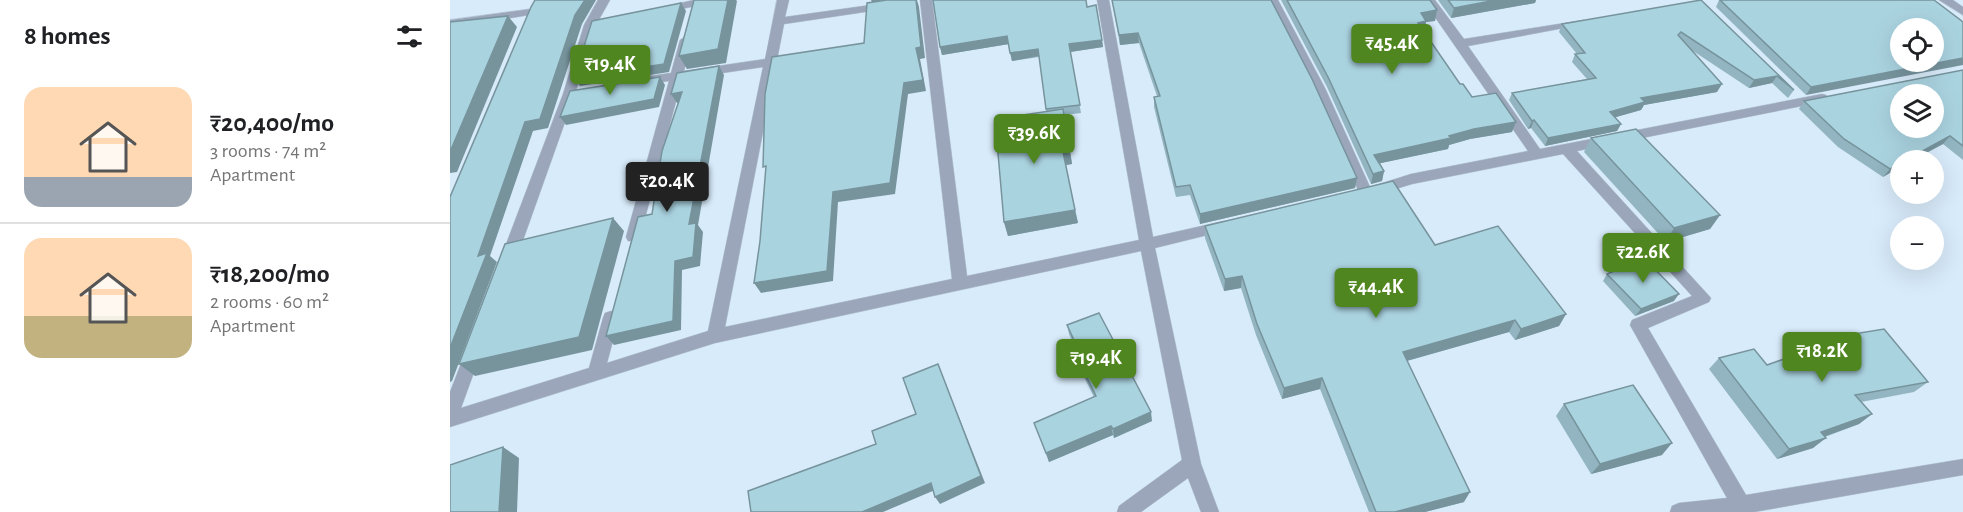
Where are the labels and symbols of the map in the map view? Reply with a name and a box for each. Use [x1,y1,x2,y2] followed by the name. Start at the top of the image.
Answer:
[1343,24,1441,75] pin: ₹45.4K
[561,45,659,96] pin: ₹19.4K
[985,114,1083,165] pin: ₹39.6K
[618,162,716,213] pin: ₹20.4K
[1594,233,1692,284] pin: ₹22.6K
[1327,268,1425,319] pin: ₹44.4K
[1773,332,1871,383] pin: ₹18.2K
[1047,339,1145,390] pin: ₹19.4K

